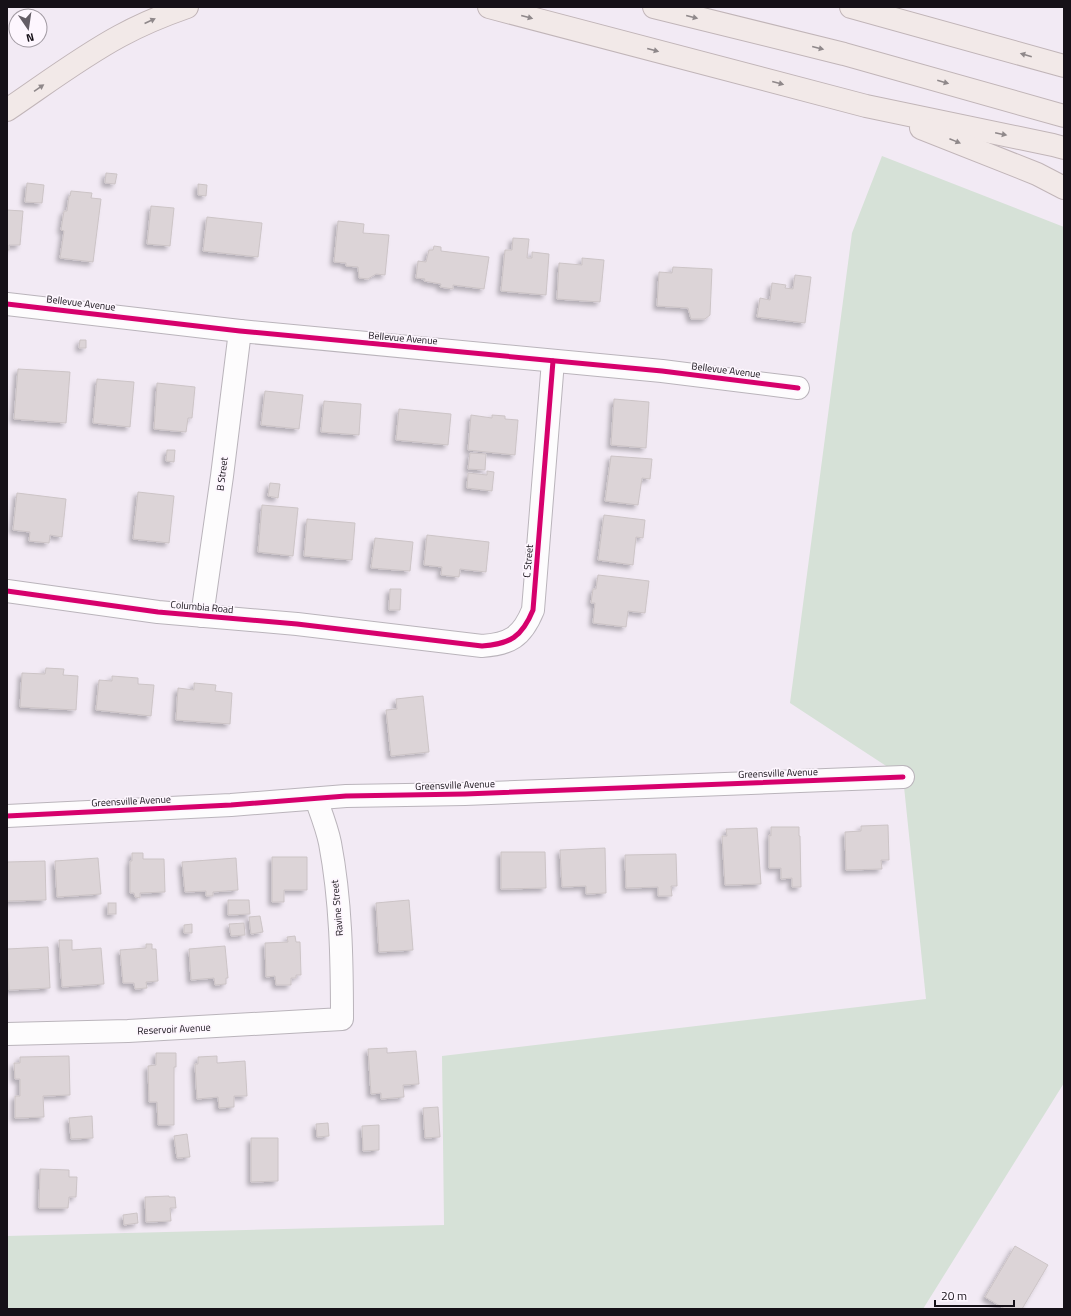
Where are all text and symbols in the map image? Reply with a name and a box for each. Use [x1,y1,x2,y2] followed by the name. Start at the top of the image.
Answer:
[8,8,48,48] north arrow
[521,14,533,20] one-way arrow
[685,14,698,20] one-way arrow
[145,18,156,24] one-way arrow
[25,29,36,46] text: N
[812,45,824,51] one-way arrow
[647,47,659,53] one-way arrow
[1020,52,1032,58] one-way arrow
[937,79,949,85] one-way arrow
[773,80,785,86] one-way arrow
[34,84,45,92] one-way arrow
[994,131,1007,137] one-way arrow
[949,139,961,145] one-way arrow
[46,291,116,315] street label: Bellevue Avenue
[368,328,438,348] street label: Bellevue Avenue
[691,358,761,382] street label: Bellevue Avenue
[212,456,232,492] street label: B Street
[519,543,537,578] street label: C Street
[170,597,234,617] street label: Columbia Road
[738,764,818,782] street label: Greensville Avenue
[415,776,495,794] street label: Greensville Avenue
[91,791,171,811] street label: Greensville Avenue
[327,879,347,937] street label: Ravine Street
[137,1020,211,1038] street label: Reservoir Avenue
[935,1282,1014,1308] scale bar
[941,1286,967,1305] text: 20 m

